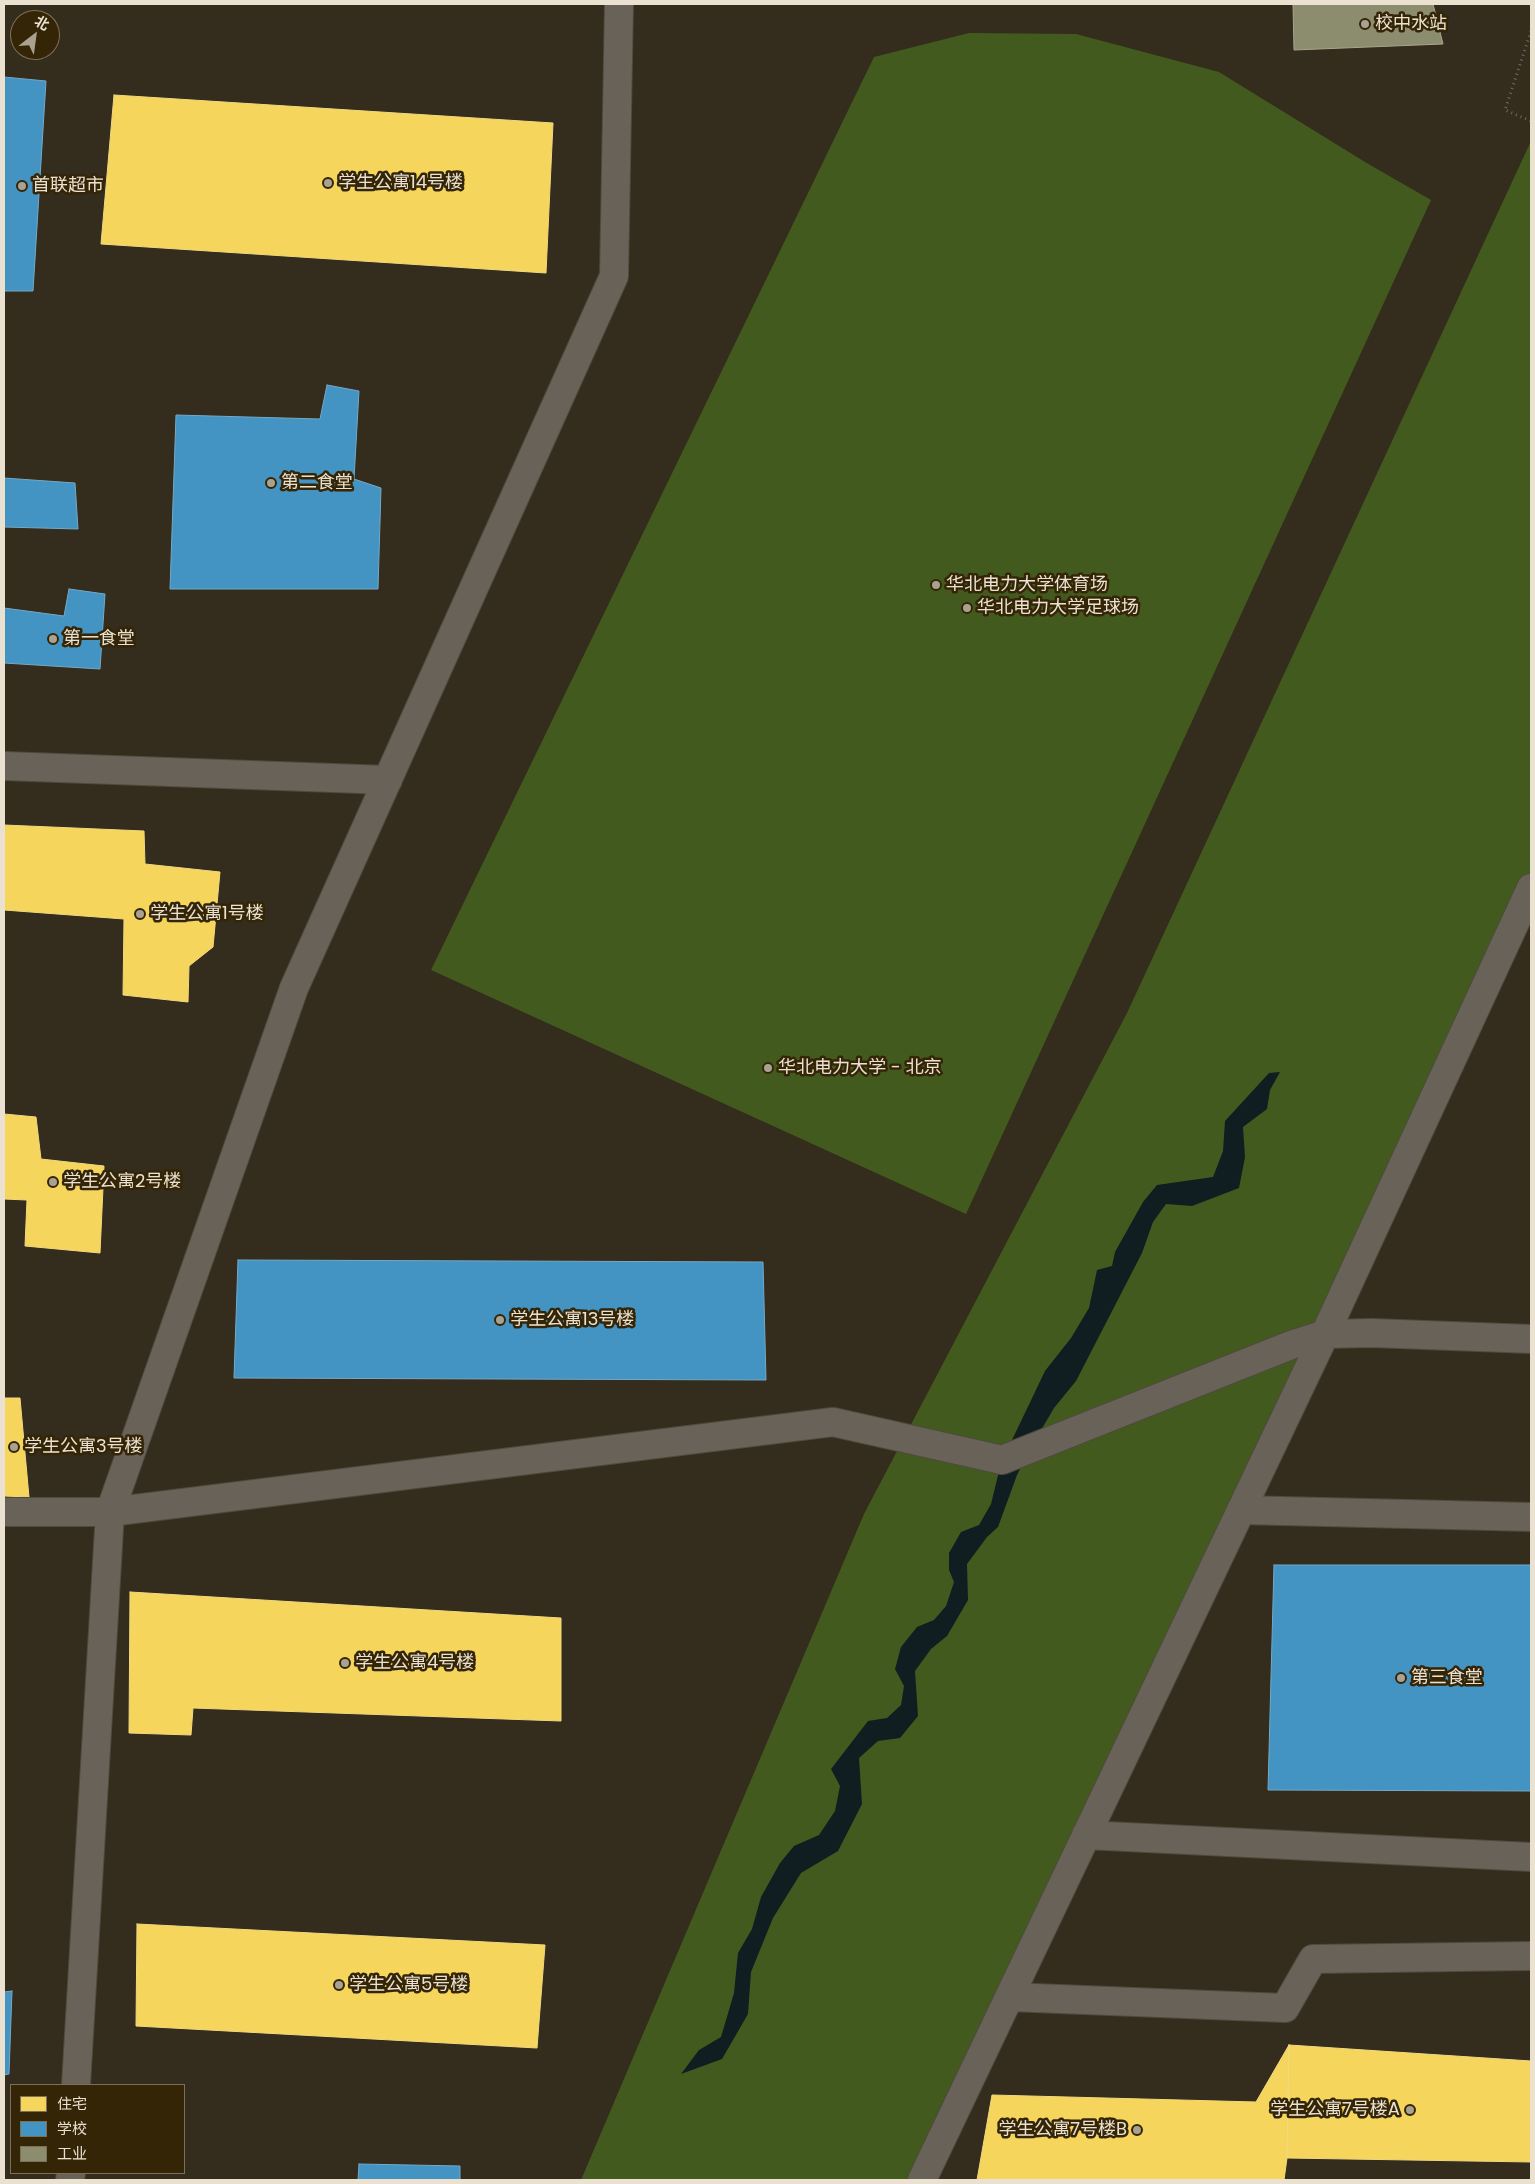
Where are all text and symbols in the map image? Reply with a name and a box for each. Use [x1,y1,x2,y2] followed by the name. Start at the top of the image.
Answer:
[10,10,60,60] north arrow
[31,11,53,35] text: 北
[1375,13,1447,35] place label: 校中水站
[1359,18,1371,30] marker: 校中水站
[338,172,463,194] place label: 学生公寓14号楼
[32,175,104,197] place label: 首联超市
[322,177,334,189] marker: 学生公寓14号楼
[16,180,28,192] marker: 首联超市
[281,472,353,494] place label: 第二食堂
[265,477,277,489] marker: 第二食堂
[946,574,1108,596] place label: 华北电力大学体育场
[930,579,942,591] marker: 华北电力大学体育场
[977,597,1139,619] place label: 华北电力大学足球场
[961,602,973,614] marker: 华北电力大学足球场
[63,628,135,650] place label: 第一食堂
[47,633,59,645] marker: 第一食堂
[150,903,264,925] place label: 学生公寓1号楼
[134,908,146,920] marker: 学生公寓1号楼
[778,1057,942,1079] place label: 华北电力大学 - 北京
[762,1062,774,1074] marker: 华北电力大学 - 北京
[63,1171,181,1193] place label: 学生公寓2号楼
[47,1176,59,1188] marker: 学生公寓2号楼
[510,1309,634,1331] place label: 学生公寓13号楼
[494,1314,506,1326] marker: 学生公寓13号楼
[24,1436,143,1458] place label: 学生公寓3号楼
[8,1441,20,1453] marker: 学生公寓3号楼
[355,1652,474,1674] place label: 学生公寓4号楼
[339,1657,351,1669] marker: 学生公寓4号楼
[1411,1667,1483,1689] place label: 第三食堂
[1395,1672,1407,1684] marker: 第三食堂
[349,1974,468,1996] place label: 学生公寓5号楼
[333,1979,345,1991] marker: 学生公寓5号楼
[10,2084,185,2174] legend
[57,2093,87,2114] text: 住宅
[1270,2099,1400,2121] place label: 学生公寓7号楼A
[1404,2104,1416,2116] marker: 学生公寓7号楼A
[57,2118,87,2139] text: 学校
[998,2119,1127,2141] place label: 学生公寓7号楼B
[1131,2124,1143,2136] marker: 学生公寓7号楼B
[57,2143,87,2164] text: 工业

